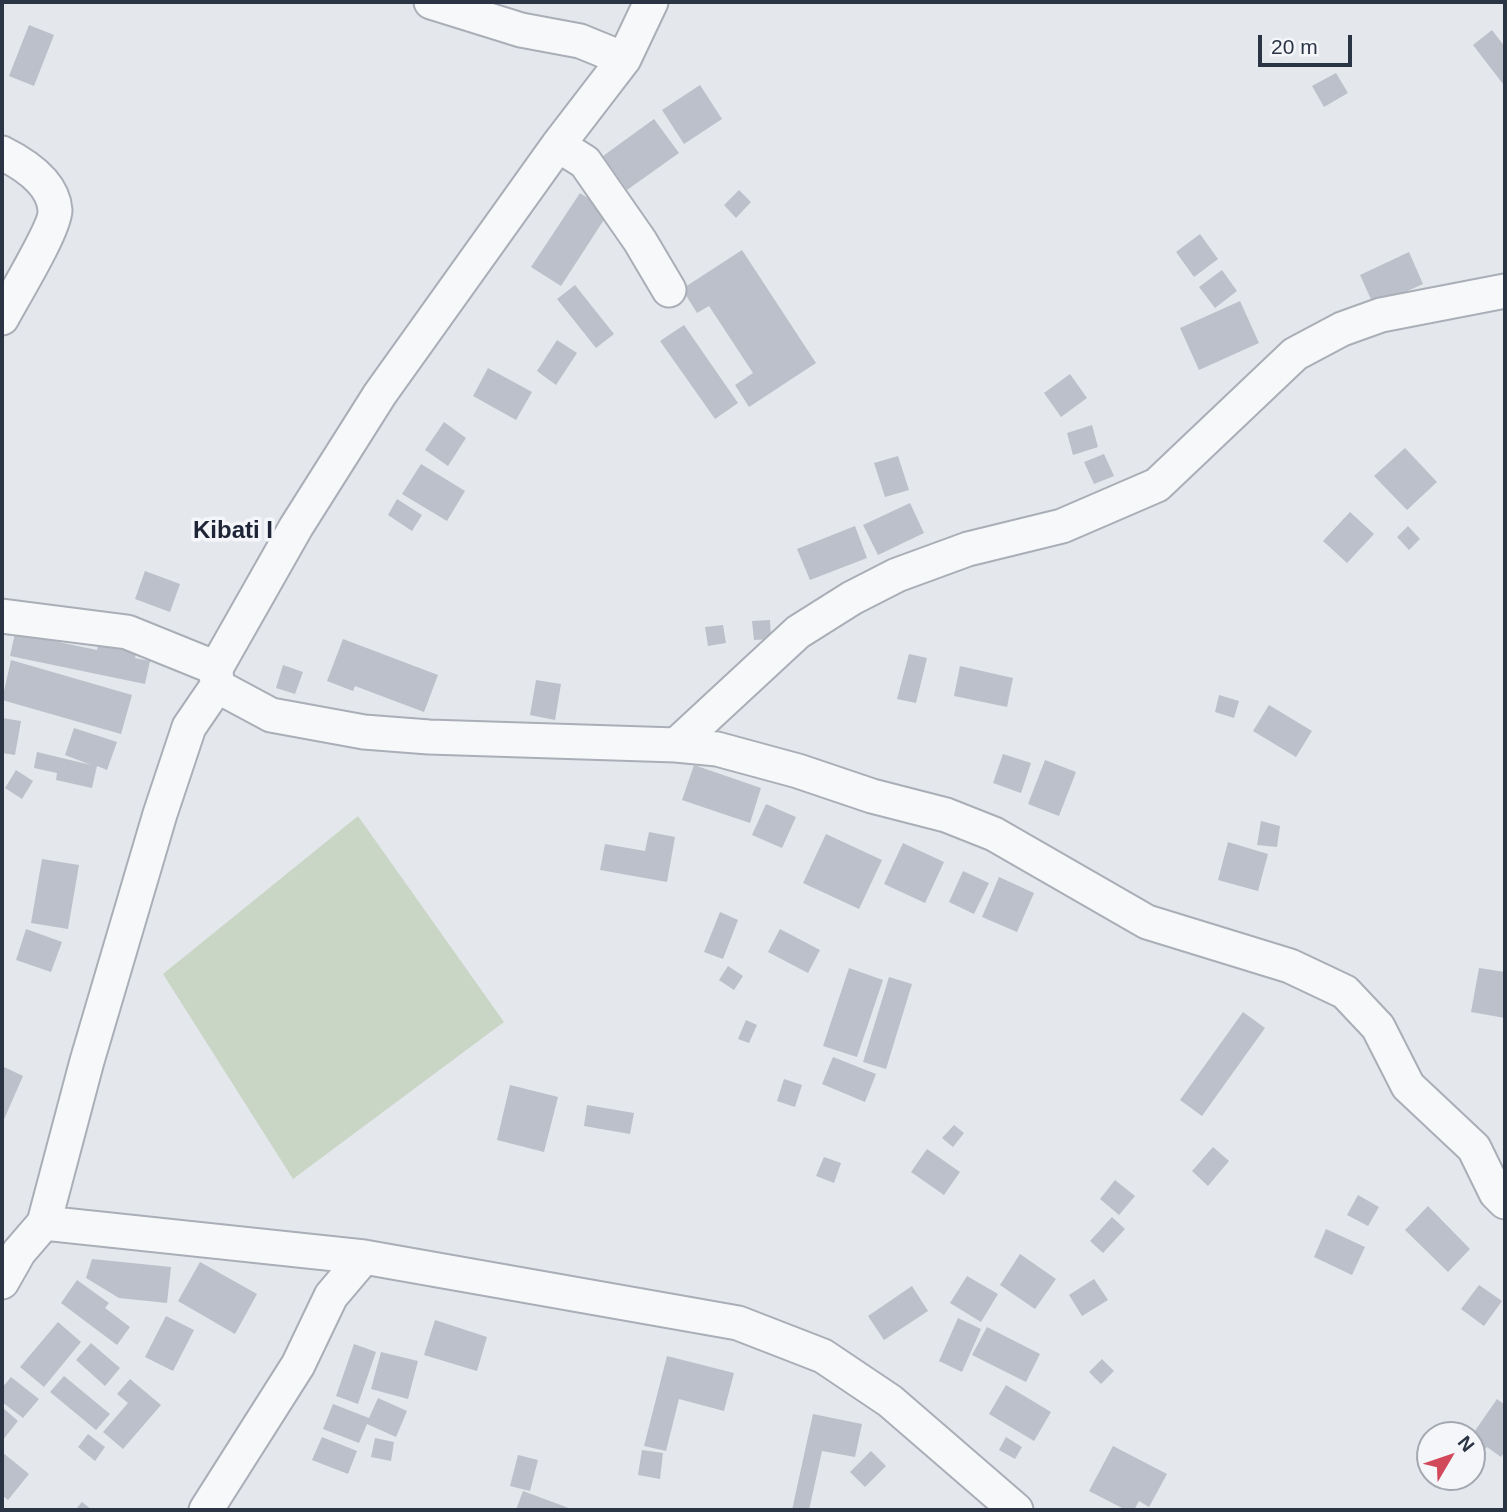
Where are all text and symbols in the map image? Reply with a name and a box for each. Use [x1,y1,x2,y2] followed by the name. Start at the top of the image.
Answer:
[1262,21,1356,65] scale bar
[1271,35,1318,58] text: 20 m
[193,517,273,545] district label: Kibati I
[1416,1421,1486,1491] north arrow
[1454,1432,1479,1456] text: N

